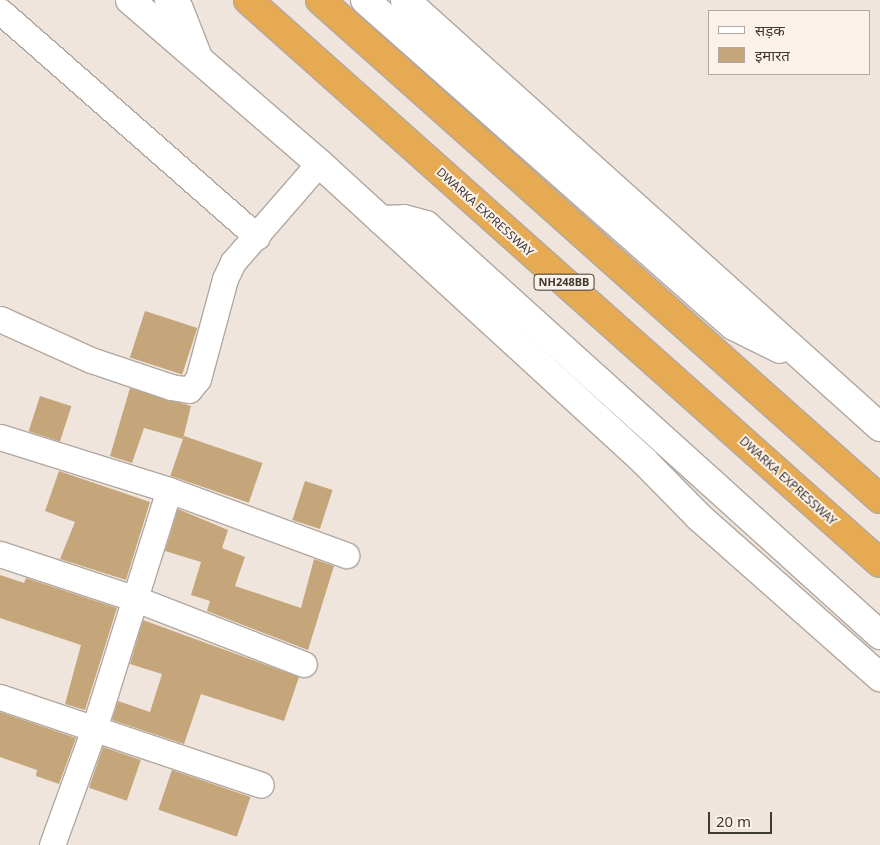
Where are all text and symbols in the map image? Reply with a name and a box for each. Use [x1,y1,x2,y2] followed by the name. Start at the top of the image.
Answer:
[708,10,870,75] legend
[755,20,785,40] text: सड़क
[755,45,790,65] text: इमारत
[434,165,536,259] street label: DWARKA EXPRESSWAY
[533,274,595,290] road number: NH248BB
[737,434,839,528] street label: DWARKA EXPRESSWAY
[710,802,774,834] scale bar
[716,811,751,831] text: 20 m

